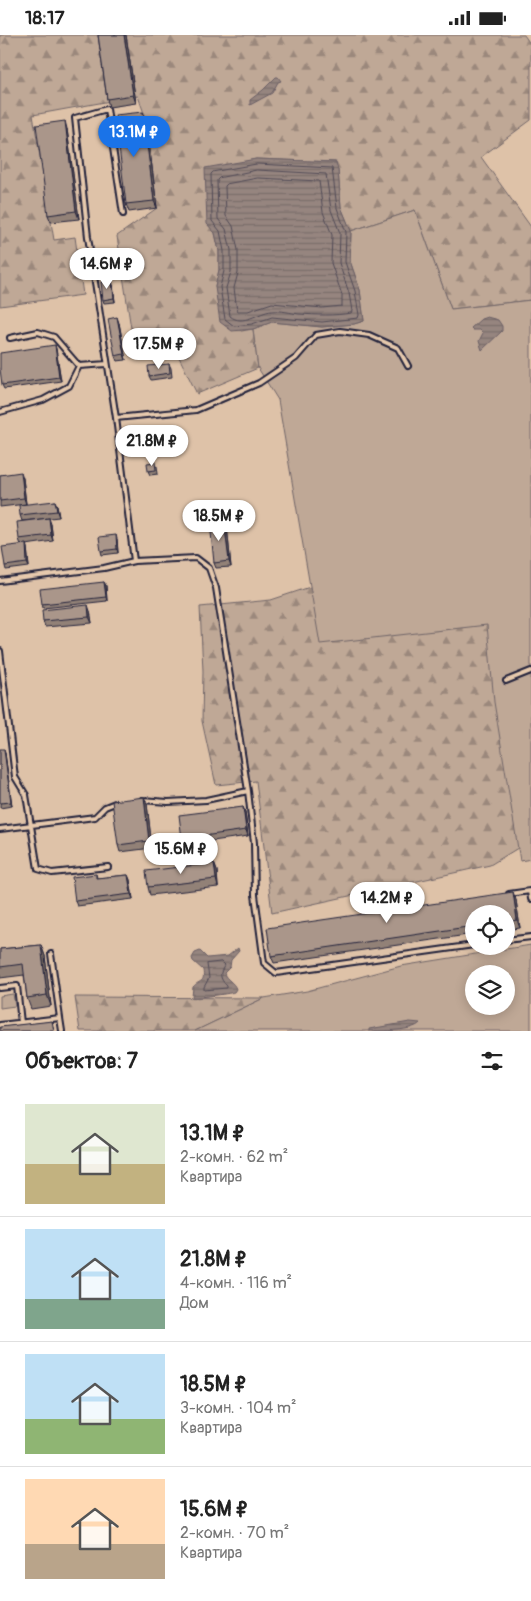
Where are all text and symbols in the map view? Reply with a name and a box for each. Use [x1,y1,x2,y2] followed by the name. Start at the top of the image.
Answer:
[25,6,65,30] text: 18:17
[88,115,180,158] pin: 13.1M ₽
[109,122,159,142] text: 13.1M ₽
[61,247,153,290] pin: 14.6M ₽
[81,254,133,274] text: 14.6M ₽
[113,327,205,370] pin: 17.5M ₽
[133,334,185,354] text: 17.5M ₽
[106,425,198,467] pin: 21.8M ₽
[126,431,178,451] text: 21.8M ₽
[173,499,265,542] pin: 18.5M ₽
[193,506,245,526] text: 18.5M ₽
[135,833,227,875] pin: 15.6M ₽
[155,839,207,859] text: 15.6M ₽
[341,881,433,924] pin: 14.2M ₽
[361,888,413,908] text: 14.2M ₽
[465,905,515,1015] map controls
[465,905,515,955] button: locate
[465,965,515,1015] button: layers
[478,1047,506,1075] icon: filters
[25,1048,138,1075] text: Объектов: 7
[180,1120,245,1147] text: 13.1M ₽
[65,1124,125,1184] icon: home
[180,1147,288,1167] text: 2-комн. · 62 m²
[180,1167,242,1187] text: Квартира
[180,1246,247,1273] text: 21.8M ₽
[65,1249,125,1309] icon: home
[180,1273,292,1293] text: 4-комн. · 116 m²
[180,1293,209,1313] text: Дом
[180,1371,247,1398] text: 18.5M ₽
[65,1374,125,1434] icon: home
[180,1398,296,1418] text: 3-комн. · 104 m²
[180,1418,242,1438] text: Квартира
[180,1496,249,1523] text: 15.6M ₽
[65,1499,125,1559] icon: home
[180,1523,289,1543] text: 2-комн. · 70 m²
[180,1543,242,1563] text: Квартира

